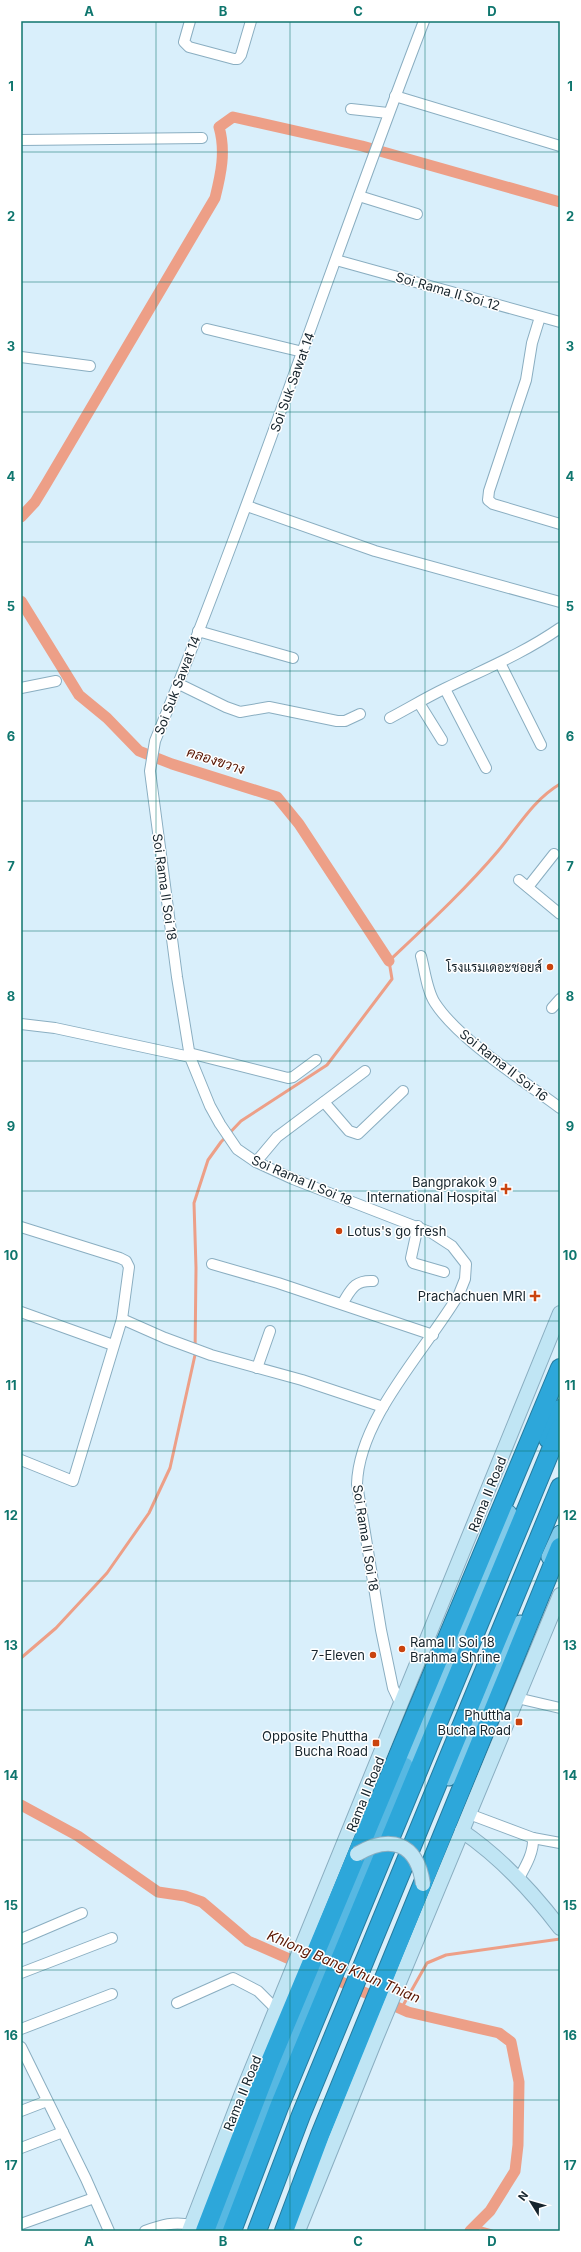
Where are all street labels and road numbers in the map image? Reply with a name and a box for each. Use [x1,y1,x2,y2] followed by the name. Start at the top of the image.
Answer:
[394,268,502,314] street label: Soi Rama II Soi 12
[267,330,317,434] street label: Soi Suk Sawat 14
[151,633,203,737] street label: Soi Suk Sawat 14
[150,833,180,941] street label: Soi Rama II Soi 18
[457,1026,551,1104] street label: Soi Rama II Soi 16
[249,1152,355,1208] street label: Soi Rama II Soi 18
[465,1454,509,1534] street label: Rama II Road
[350,1484,382,1592] street label: Soi Rama II Soi 18
[343,1754,387,1834] street label: Rama II Road
[220,2053,264,2133] street label: Rama II Road

